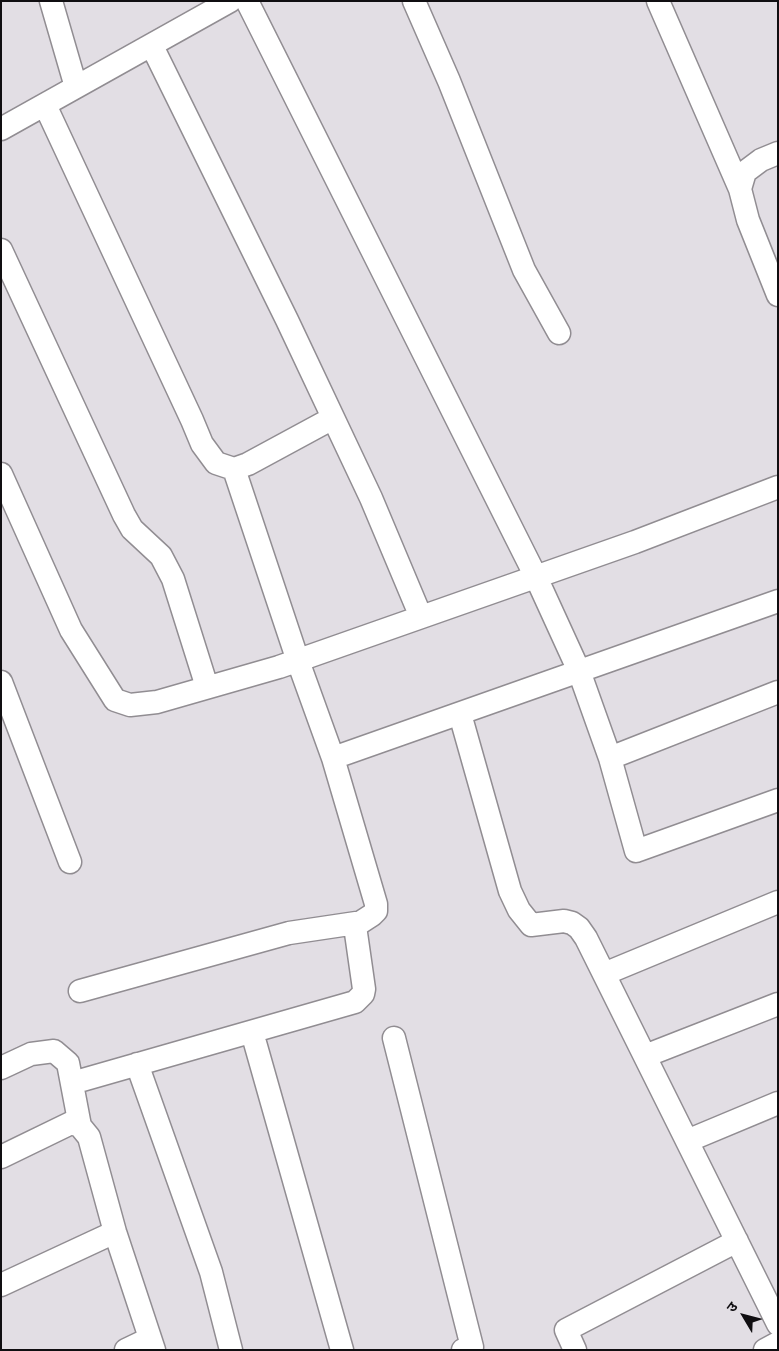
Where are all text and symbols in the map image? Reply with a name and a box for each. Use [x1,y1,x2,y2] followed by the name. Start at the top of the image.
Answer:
[719,1291,769,1341] north arrow
[722,1298,742,1316] text: उ

